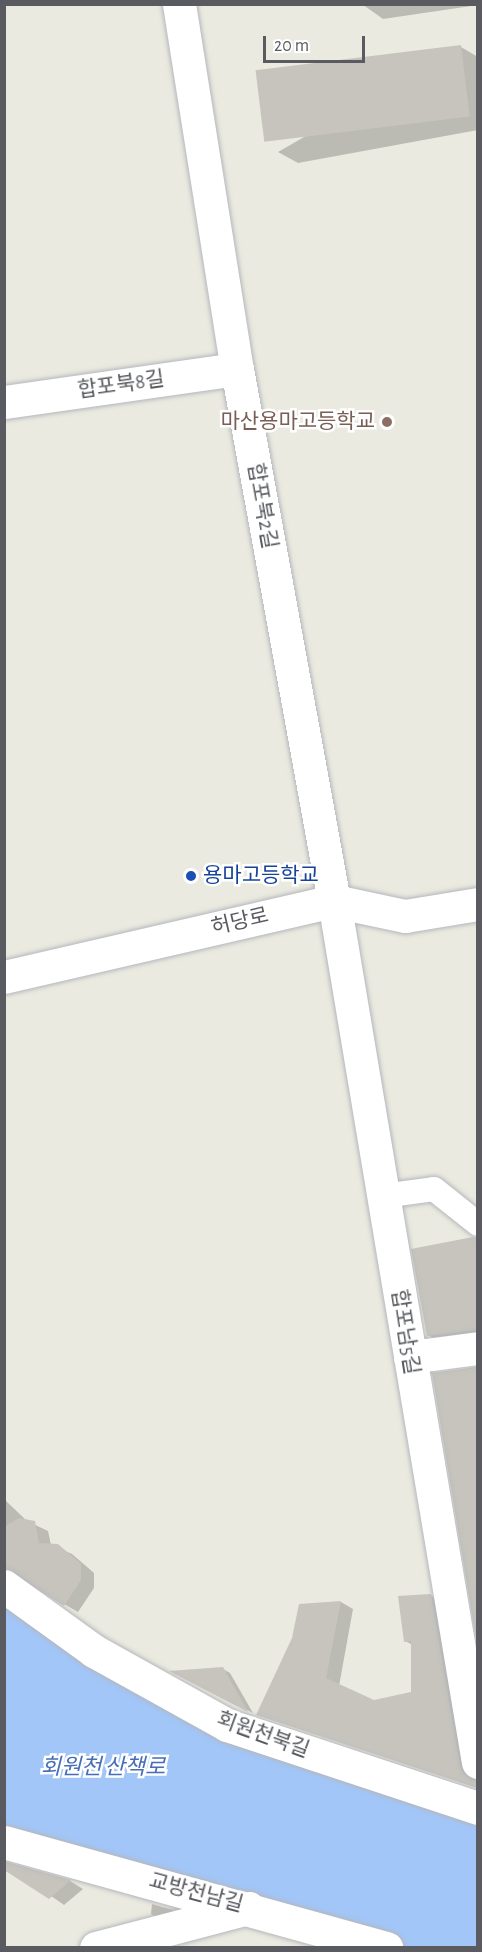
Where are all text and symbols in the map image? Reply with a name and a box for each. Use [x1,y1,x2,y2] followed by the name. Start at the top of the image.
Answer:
[266,24,368,62] scale bar
[274,37,309,55] text: 20 m
[76,366,166,404] street label: 합포북8길
[220,409,375,435] place label: 마산용마고등학교
[380,415,394,429] marker: 마산용마고등학교
[242,461,282,551] street label: 합포북2길
[203,863,319,889] place label: 용마고등학교
[184,869,198,883] marker: 용마고등학교
[209,903,271,941] street label: 허당로
[386,1288,424,1376] street label: 합포남5길
[213,1707,313,1763] street label: 회원천북길
[41,1755,165,1781] water label: 회원천 산책로
[146,1868,246,1918] street label: 교방천남길

